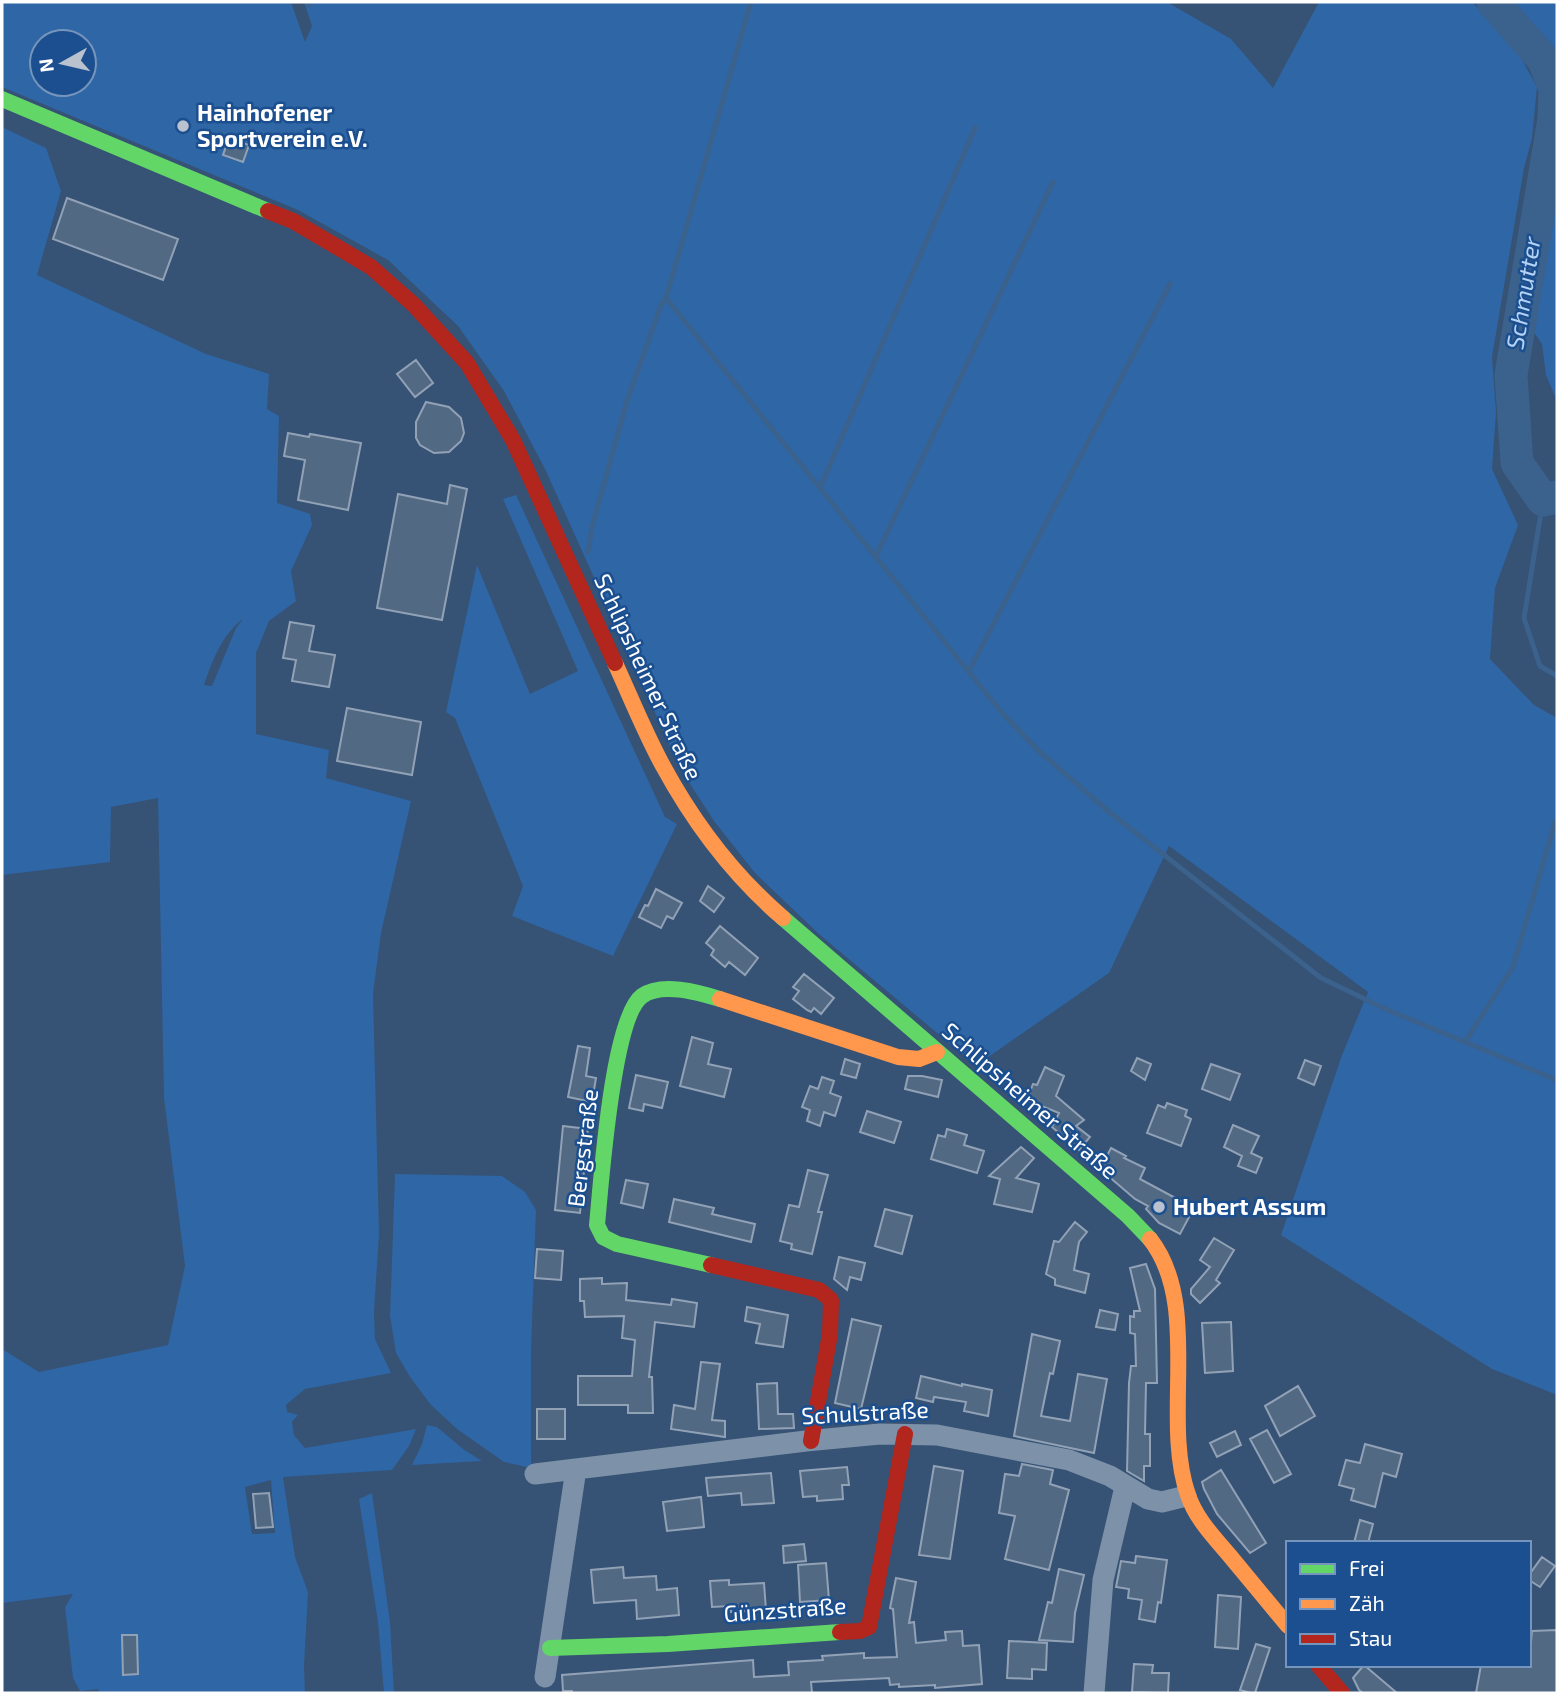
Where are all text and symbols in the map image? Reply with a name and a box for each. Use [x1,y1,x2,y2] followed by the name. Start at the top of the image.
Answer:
[28,28,98,98] north arrow
[33,57,58,74] text: N
[197,98,368,152] place label: Hainhofener Sportverein e.V.
[175,118,191,134] marker: Hainhofener Sportverein e.V.
[1499,234,1546,351] water label: Schmutter
[589,569,709,784] street label: Schlipsheimer Straße
[937,1016,1124,1184] street label: Schlipsheimer Straße
[561,1087,603,1209] street label: Bergstraße
[1173,1192,1326,1220] place label: Hubert Assum
[1151,1199,1167,1215] marker: Hubert Assum
[800,1395,929,1429] street label: Schulstraße
[1286,1541,1531,1667] legend
[1349,1555,1385,1580] text: Frei
[1349,1590,1385,1615] text: Zäh
[723,1591,847,1627] street label: Günzstraße
[1349,1625,1392,1650] text: Stau

